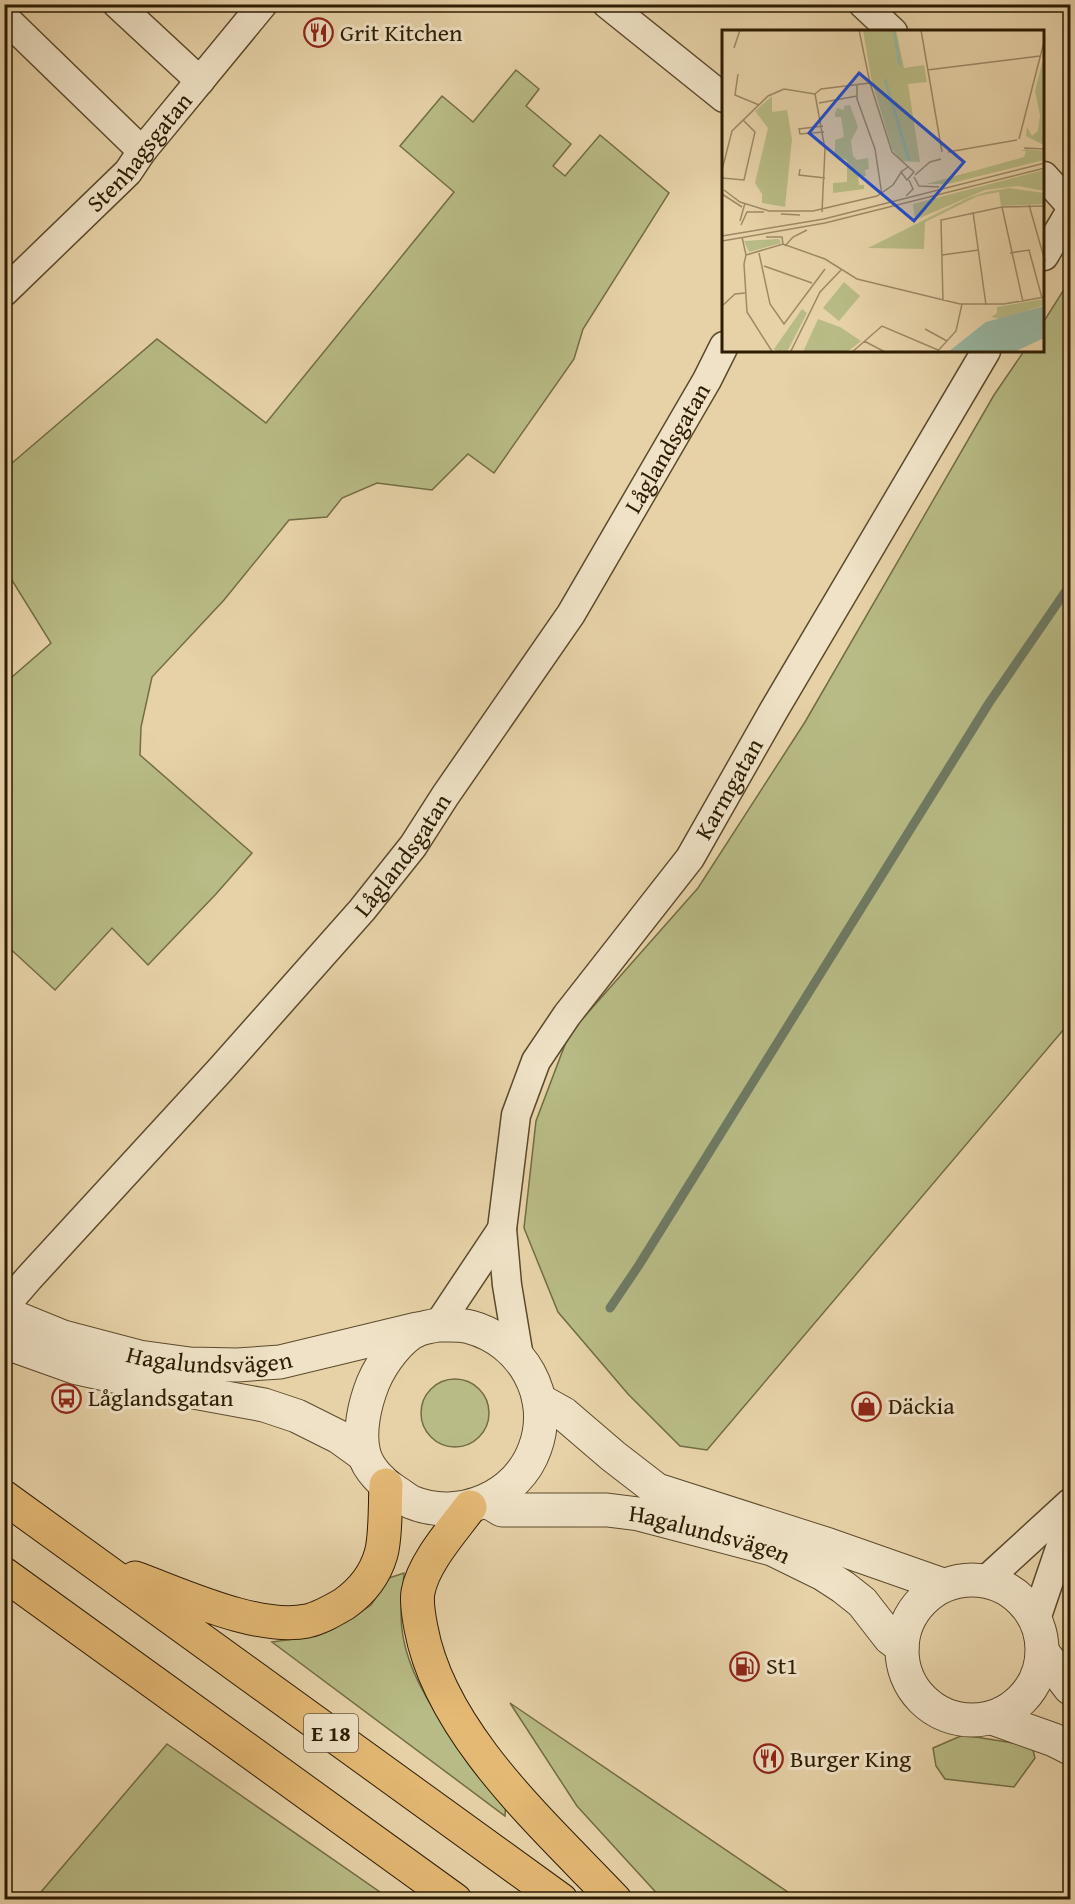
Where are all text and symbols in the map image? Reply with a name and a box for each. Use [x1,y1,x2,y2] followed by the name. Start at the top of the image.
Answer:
[340,15,463,50] place label: Grit Kitchen
[303,17,335,49] restaurant icon: Grit Kitchen
[722,30,1045,352] inset map
[78,84,201,220] street label: Stenhagsgatan
[615,376,719,520] street label: Låglandsgatan
[686,731,772,846] street label: Karmgatan
[345,786,460,924] street label: Låglandsgatan
[123,1336,296,1382] street label: Hagalundsvägen
[88,1380,234,1415] place label: Låglandsgatan
[51,1382,83,1414] bus stop icon: Låglandsgatan
[888,1388,955,1423] place label: Däckia
[851,1390,883,1422] shop icon: Däckia
[627,1495,797,1573] street label: Hagalundsvägen
[766,1648,798,1683] place label: St1
[729,1650,761,1682] fuel station icon: St1
[304,1714,358,1752] road number: E 18
[790,1741,911,1776] place label: Burger King
[753,1743,785,1775] restaurant icon: Burger King

